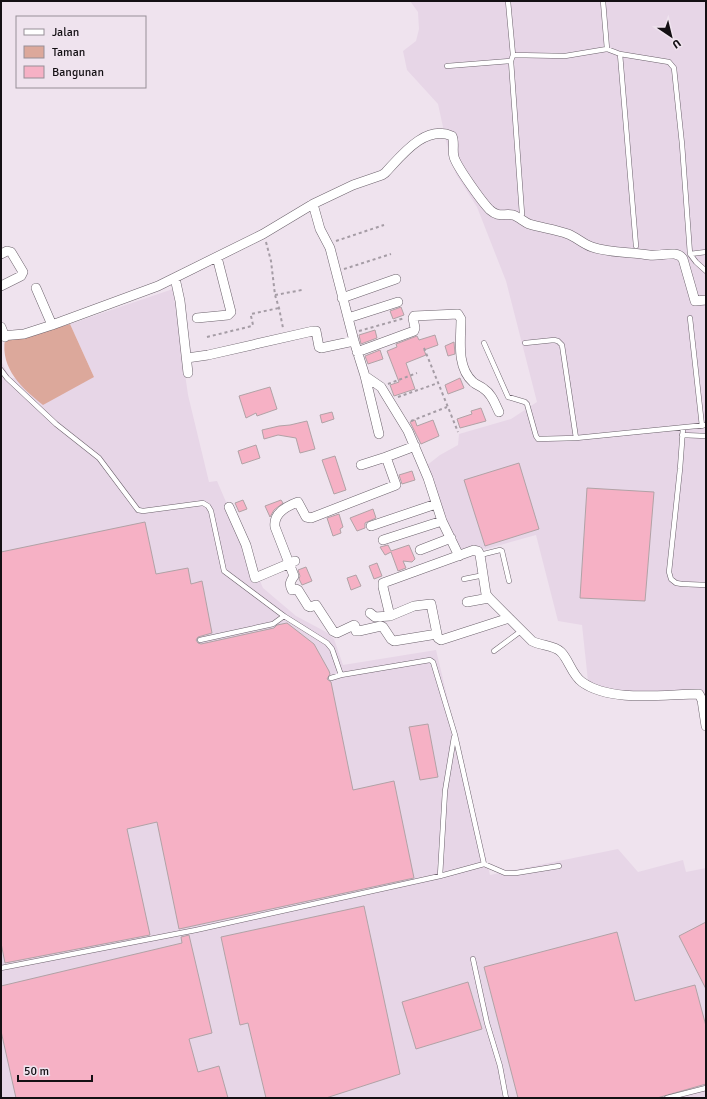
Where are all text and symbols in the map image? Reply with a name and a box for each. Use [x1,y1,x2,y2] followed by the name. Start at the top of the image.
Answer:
[16,16,146,88] legend
[651,16,691,56] north arrow
[52,25,79,40] text: Jalan
[670,36,683,51] text: U
[52,45,85,60] text: Taman
[52,65,104,80] text: Bangunan
[18,1057,92,1083] scale bar
[24,1064,49,1079] text: 50 m

